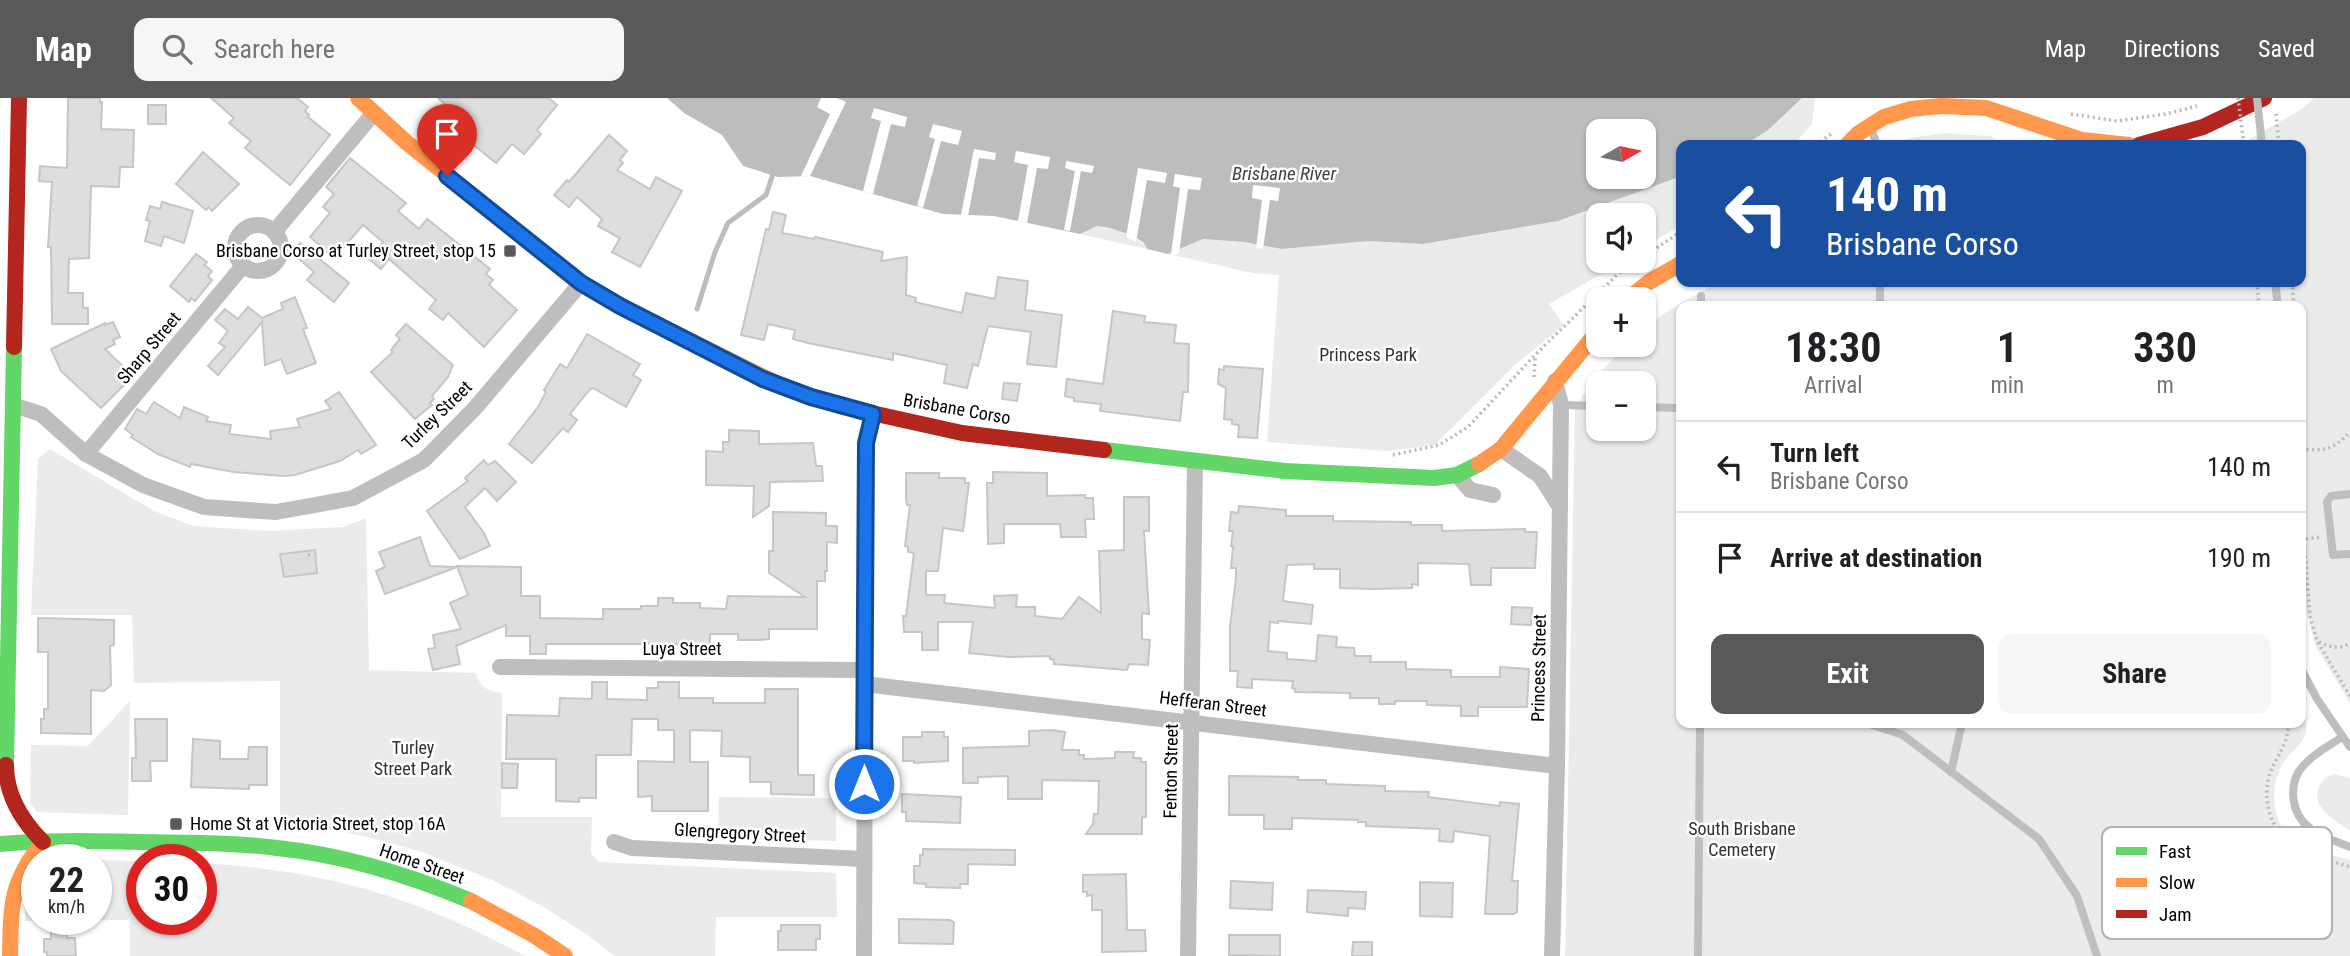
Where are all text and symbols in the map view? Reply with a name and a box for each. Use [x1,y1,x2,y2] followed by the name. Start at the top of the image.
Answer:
[134,18,624,81] search box
[35,30,92,69] text: Map
[158,30,196,68] icon: search
[214,34,335,64] text: Search here
[2045,35,2086,63] text: Map
[2124,35,2220,63] text: Directions
[2258,35,2315,63] text: Saved
[417,104,477,176] pin
[428,115,466,153] icon: arrive
[1586,119,1656,189] north arrow
[1586,119,1656,441] map controls
[1232,162,1336,185] water label: Brisbane River
[1826,166,1948,223] text: 140 m
[1711,168,1802,259] icon: left
[1586,203,1656,273] button: sound
[1826,225,2019,263] text: Brisbane Corso
[216,240,496,261] place label: Brisbane Corso at Turley Street, stop 15
[502,243,518,259] marker: Brisbane Corso at Turley Street, stop 15
[1586,287,1656,357] button: +
[113,307,185,388] street label: Sharp Street
[1785,323,1881,372] text: 18:30
[1997,323,2018,372] text: 1
[2133,323,2197,372] text: 330
[1319,344,1417,365] park label: Princess Park
[1586,371,1656,441] button: −
[1804,372,1862,399] text: Arrival
[1990,372,2024,399] text: min
[2156,372,2174,399] text: m
[397,376,476,453] street label: Turley Street
[902,389,1012,428] street label: Brisbane Corso
[1770,438,1859,468] text: Turn left
[1711,448,1749,486] icon: left
[2207,452,2271,482] text: 140 m
[1770,468,1909,495] text: Brisbane Corso
[1711,539,1749,577] icon: arrive
[1770,543,1982,573] text: Arrive at destination
[2207,543,2271,573] text: 190 m
[1527,614,1550,722] street label: Princess Street
[1711,634,1984,714] button: Exit
[1998,634,2271,714] button: Share
[642,638,722,659] street label: Luya Street
[1158,687,1268,721] street label: Hefferan Street
[1159,723,1182,819] street label: Fenton Street
[374,737,452,779] park label: Turley Street Park
[827,747,901,821] position arrow
[190,813,446,834] place label: Home St at Victoria Street, stop 16A
[168,816,184,832] marker: Home St at Victoria Street, stop 16A
[1688,818,1796,860] park label: South Brisbane Cemetery
[674,819,806,846] street label: Glengregory Street
[2102,827,2332,939] legend
[377,839,467,888] street label: Home Street
[2159,840,2191,863] text: Fast
[126,844,217,935] speed limit sign: 30
[49,860,84,901] text: 22
[2159,871,2195,894] text: Slow
[48,896,85,917] text: km/h
[2159,903,2192,926] text: Jam

